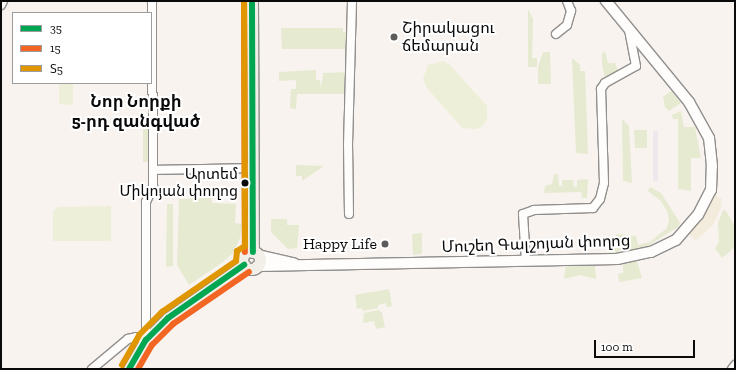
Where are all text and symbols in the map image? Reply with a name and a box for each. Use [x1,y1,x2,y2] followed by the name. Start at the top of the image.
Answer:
[12,12,152,84] legend
[402,18,495,56] place label: Շիրակացու ճեմարան
[50,21,62,35] text: 35
[389,32,399,42] marker: Շիրակացու ճեմարան
[50,41,61,55] text: 15
[50,62,63,76] text: Տ5
[72,92,200,132] district label: Նոր Նորքի 5-րդ զանգված
[119,165,238,200] place label: Արտեմ Միկոյան փողոց
[240,178,250,188] marker: Արտեմ Միկոյան փողոց
[441,231,631,257] street label: Մուշեղ Գալշոյան փողոց
[303,234,377,254] place label: Happy Life
[380,239,390,249] marker: Happy Life
[596,332,697,358] scale bar
[601,340,633,354] text: 100 m

